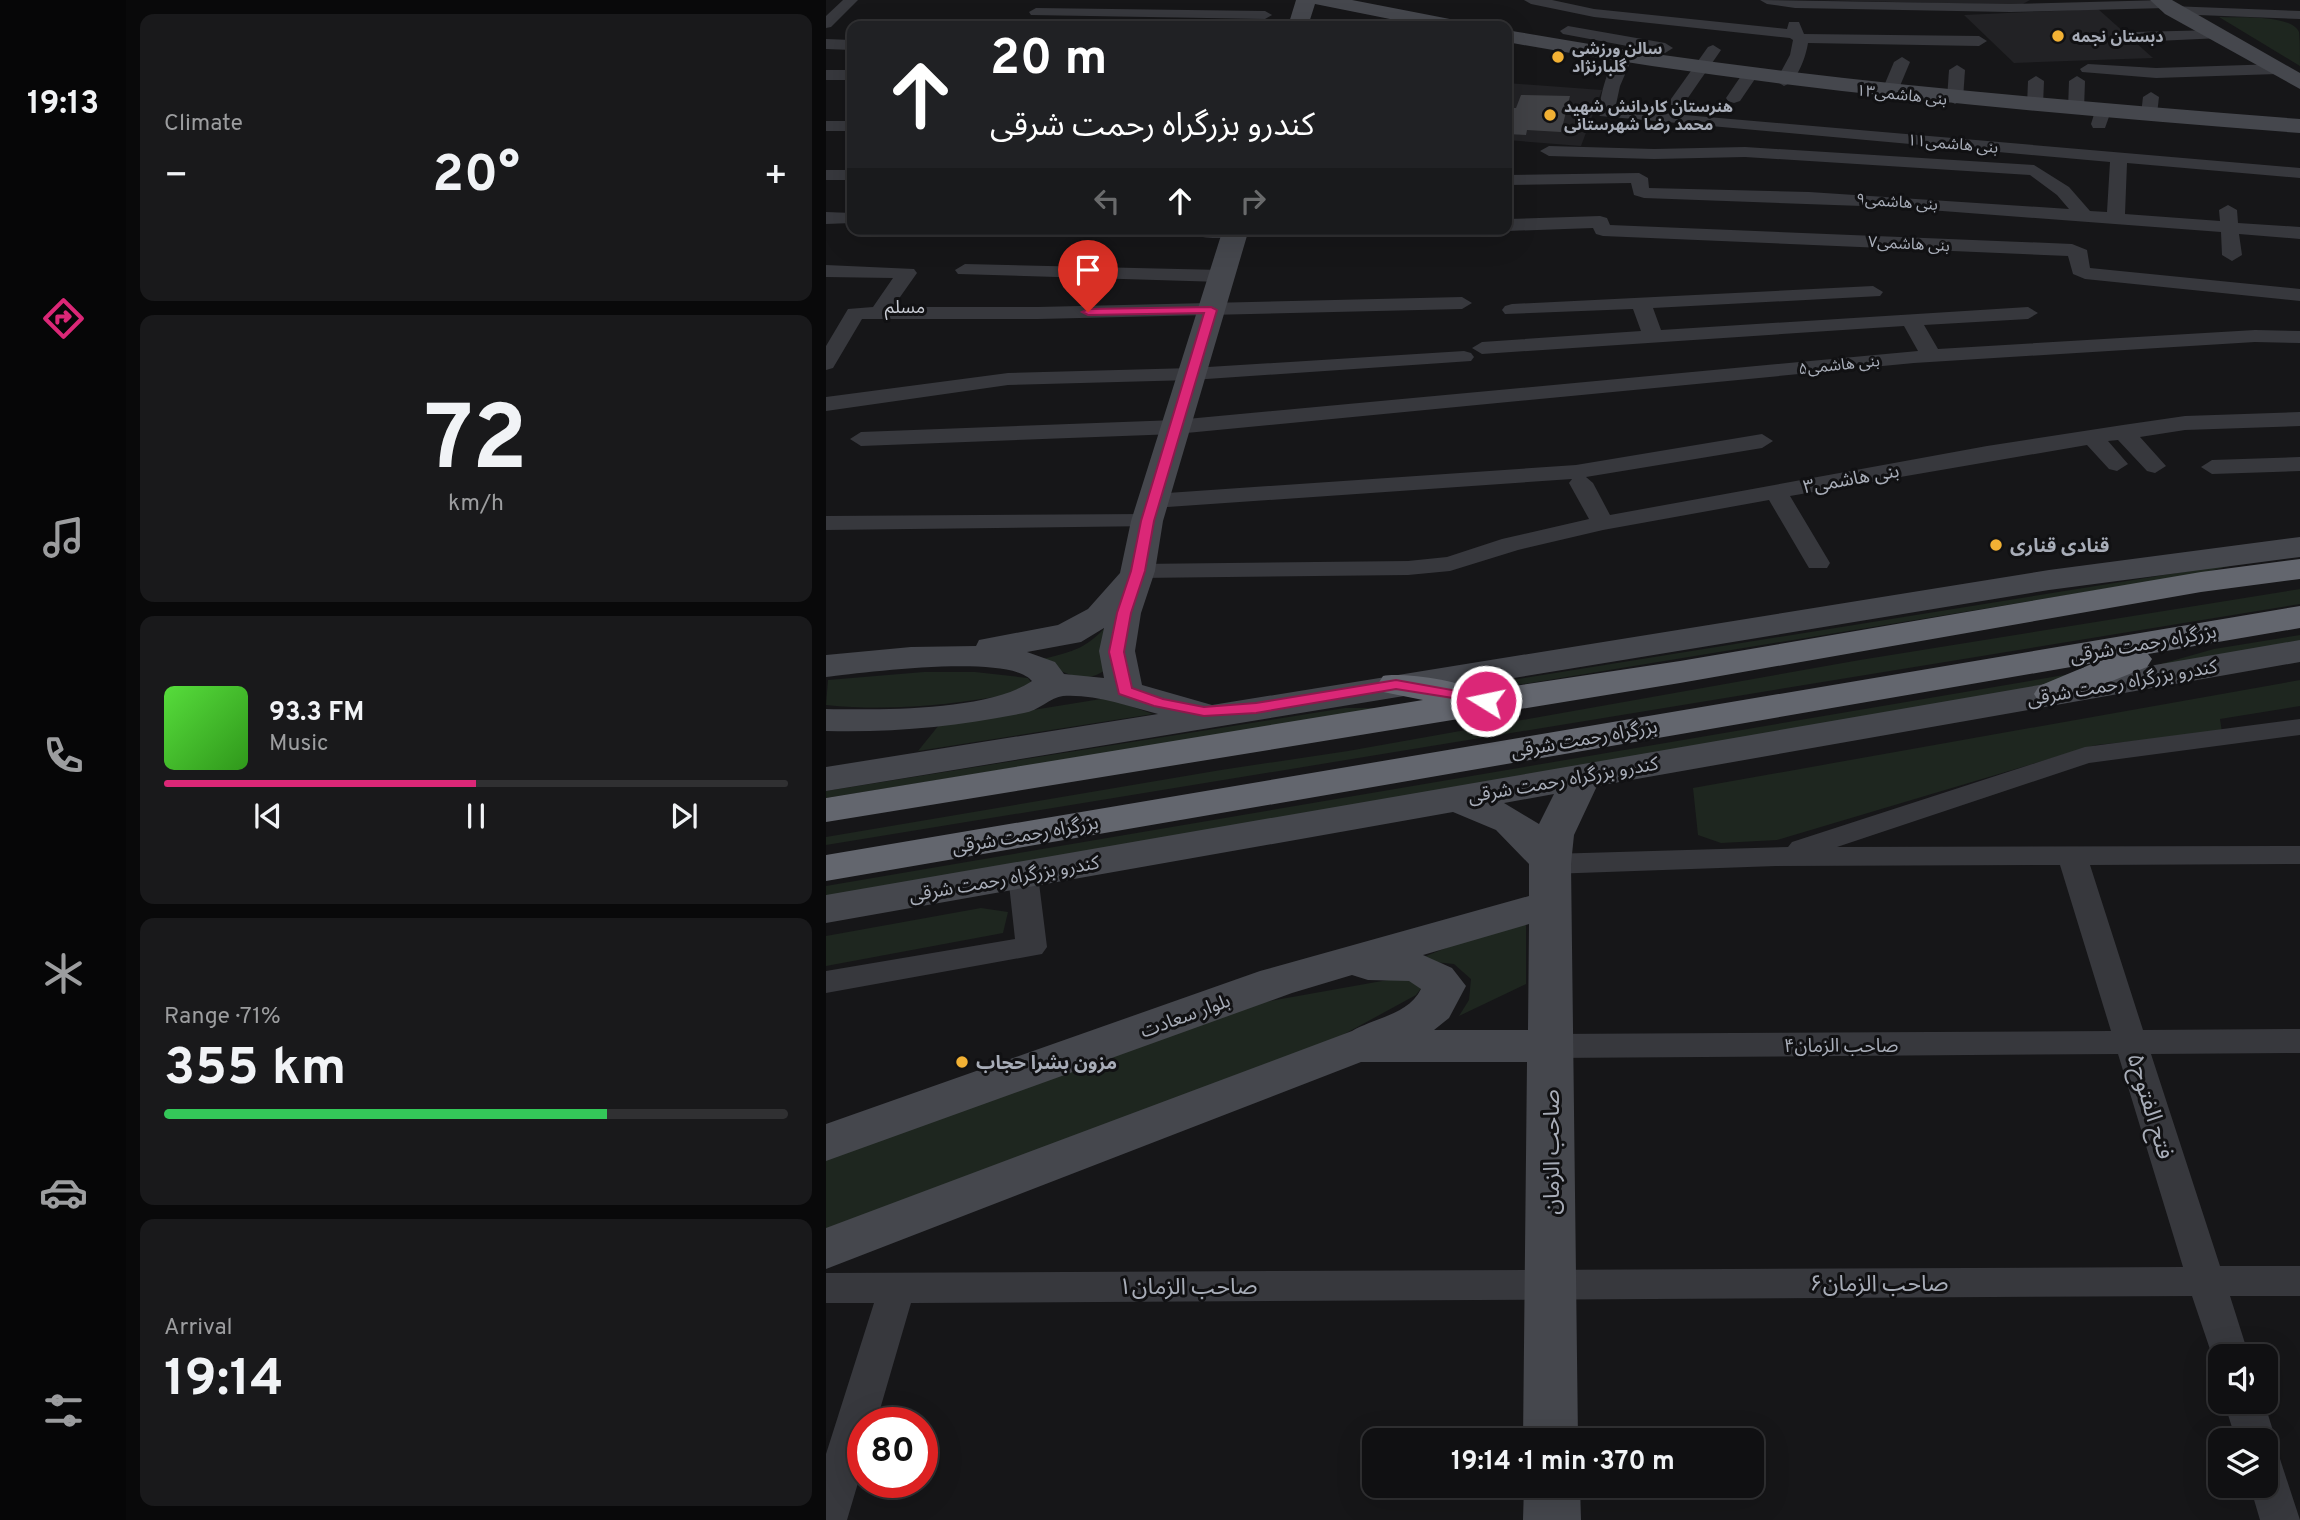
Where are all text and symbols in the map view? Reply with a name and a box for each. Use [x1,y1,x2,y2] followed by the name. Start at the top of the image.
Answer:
[2050,28,2066,44] marker: دبستان نجمه
[2072,28,2164,48] place label: دبستان نجمه
[990,30,1107,92] text: 20 m
[1572,40,1663,78] place label: سالن ورزشی گلبارنژاد
[875,49,966,140] icon: ahead
[1550,49,1566,65] marker: سالن ورزشی گلبارنژاد
[1855,81,1948,111] street label: بنی هاشمی۱۳
[27,85,99,125] text: 19:13
[1564,98,1733,136] place label: هنرستان کاردانش شهید محمد رضا شهرستانی
[990,107,1315,147] text: کندرو بزرگراه رحمت شرقی
[1542,107,1558,123] marker: هنرستان کاردانش شهید محمد رضا شهرستانی
[164,110,243,139] text: Climate
[1907,131,1999,159] street label: بنی هاشمی۱۱
[432,144,520,210] text: 20°
[164,153,189,202] text: −
[763,153,788,202] text: +
[1088,182,1126,220] icon: left
[1161,182,1199,220] icon: ahead
[1234,182,1272,220] icon: right
[1855,190,1938,216] street label: بنی هاشمی۹
[1867,233,1950,257] street label: بنی هاشمی۷
[1058,240,1118,312] pin
[1069,251,1107,289] icon: arrive
[39,294,88,343] icon: directions
[885,297,925,320] district label: مسلم
[1797,352,1881,380] street label: بنی هاشمی۵
[424,387,528,502] text: 72
[1801,460,1901,500] street label: بنی هاشمی۳
[448,490,504,519] text: km/h
[39,513,88,562] icon: music
[2010,535,2109,559] place label: قنادی قناری
[1988,537,2004,553] marker: قنادی قناری
[2068,620,2218,670] street label: بزرگراه رحمت شرقی
[2025,655,2220,713] street label: کندرو بزرگراه رحمت شرقی
[1449,664,1523,738] position arrow
[269,697,364,730] text: 93.3 FM
[1509,715,1659,765] street label: بزرگراه رحمت شرقی
[269,730,329,759] text: Music
[39,731,88,780] icon: phone
[1466,752,1661,810] street label: کندرو بزرگراه رحمت شرقی
[249,797,287,835] icon: previous
[457,797,495,835] icon: pause
[665,797,703,835] icon: next
[950,811,1100,861] street label: بزرگراه رحمت شرقی
[907,851,1102,909] street label: کندرو بزرگراه رحمت شرقی
[39,949,88,998] icon: climate
[1137,990,1234,1044] street label: بلوار سعادت
[164,1003,281,1032] text: Range · 71%
[1784,1035,1898,1059] street label: صاحب الزمان۴
[164,1037,346,1103] text: 355 km
[2119,1050,2178,1163] street label: فتح الفتوح۵
[976,1052,1117,1076] place label: مزون بشرا حجاب
[954,1054,970,1070] marker: مزون بشرا حجاب
[1539,1089,1568,1215] street label: صاحب الزمان
[39,1168,88,1217] icon: car
[1810,1271,1948,1300] street label: صاحب الزمان۶
[1119,1274,1257,1303] street label: صاحب الزمان۱
[164,1314,233,1343] text: Arrival
[2208,1344,2278,1498] map controls
[2208,1344,2278,1414] button: sound
[164,1348,284,1414] text: 19:14
[39,1386,88,1435] icon: filters
[847,1407,938,1498] speed limit sign: 80
[2208,1428,2278,1498] button: layers
[1451,1446,1675,1479] text: 19:14 · 1 min · 370 m

